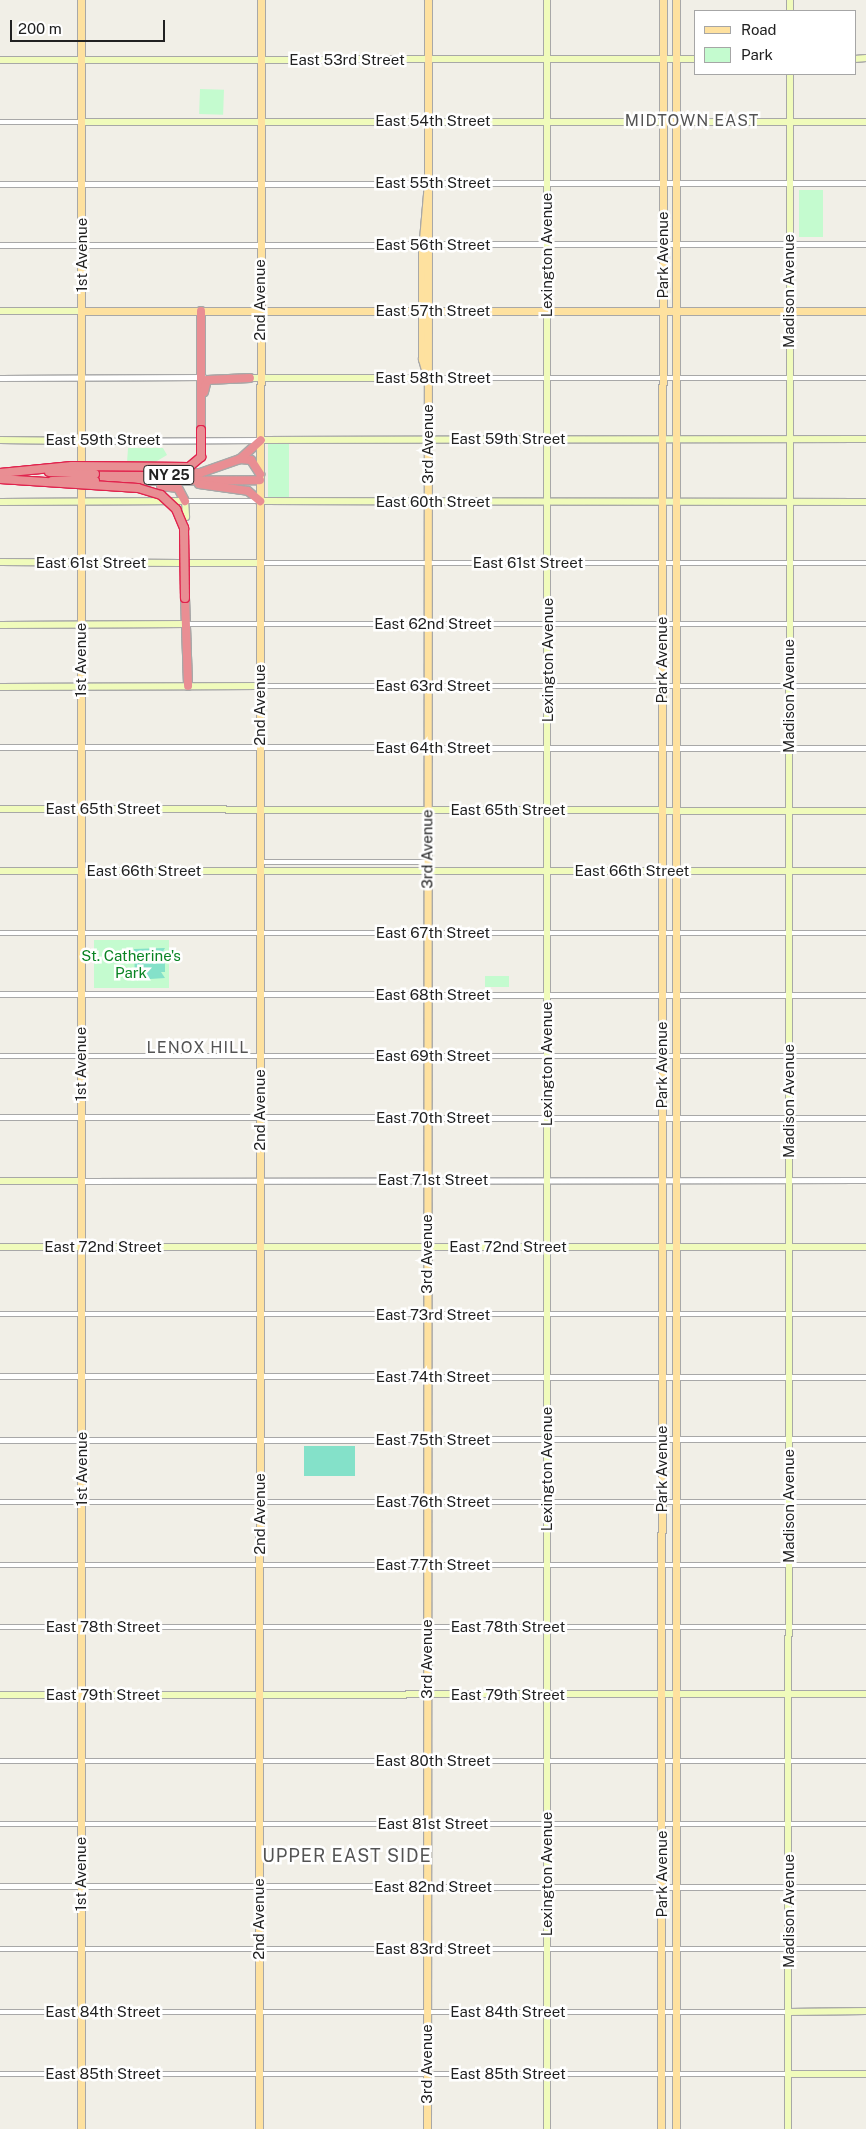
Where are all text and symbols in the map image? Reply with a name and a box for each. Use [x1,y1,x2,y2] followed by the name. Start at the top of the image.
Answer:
[12,10,168,42] scale bar
[694,10,856,75] legend
[18,20,62,37] text: 200 m
[741,21,777,38] text: Road
[741,46,773,63] text: Park
[289,51,405,69] street label: East 53rd Street
[623,111,761,131] district label: MIDTOWN EAST
[375,112,491,130] street label: East 54th Street
[375,174,491,192] street label: East 55th Street
[538,193,556,317] street label: Lexington Avenue
[654,211,672,299] street label: Park Avenue
[73,218,91,292] street label: 1st Avenue
[780,234,798,348] street label: Madison Avenue
[375,236,491,254] street label: East 56th Street
[251,259,269,341] street label: 2nd Avenue
[376,302,490,320] street label: East 57th Street
[375,369,491,387] street label: East 58th Street
[419,404,437,484] street label: 3rd Avenue
[450,430,566,448] street label: East 59th Street
[45,431,161,449] street label: East 59th Street
[143,464,195,486] road number: NY 25
[376,493,490,511] street label: East 60th Street
[36,554,146,572] street label: East 61st Street
[473,554,583,572] street label: East 61st Street
[539,598,557,722] street label: Lexington Avenue
[374,615,492,633] street label: East 62nd Street
[653,616,671,704] street label: Park Avenue
[72,623,90,697] street label: 1st Avenue
[780,639,798,753] street label: Madison Avenue
[251,664,269,746] street label: 2nd Avenue
[375,677,491,695] street label: East 63rd Street
[375,739,491,757] street label: East 64th Street
[45,800,161,818] street label: East 65th Street
[450,801,566,819] street label: East 65th Street
[418,809,436,889] street label: 3rd Avenue
[87,862,201,880] street label: East 66th Street
[575,862,689,880] street label: East 66th Street
[376,924,490,942] street label: East 67th Street
[81,946,181,981] park label: St. Catherine's Park
[375,986,491,1004] street label: East 68th Street
[538,1002,556,1126] street label: Lexington Avenue
[653,1021,671,1109] street label: Park Avenue
[72,1027,90,1101] street label: 1st Avenue
[145,1038,251,1058] district label: LENOX HILL
[780,1044,798,1158] street label: Madison Avenue
[376,1047,490,1065] street label: East 69th Street
[251,1069,269,1151] street label: 2nd Avenue
[376,1109,490,1127] street label: East 70th Street
[378,1171,488,1189] street label: East 71st Street
[418,1214,436,1294] street label: 3rd Avenue
[44,1238,162,1256] street label: East 72nd Street
[449,1238,567,1256] street label: East 72nd Street
[376,1306,490,1324] street label: East 73rd Street
[376,1368,490,1386] street label: East 74th Street
[538,1407,556,1531] street label: Lexington Avenue
[653,1425,671,1513] street label: Park Avenue
[376,1431,490,1449] street label: East 75th Street
[73,1432,91,1506] street label: 1st Avenue
[780,1449,798,1563] street label: Madison Avenue
[251,1473,269,1555] street label: 2nd Avenue
[376,1493,490,1511] street label: East 76th Street
[376,1556,490,1574] street label: East 77th Street
[46,1618,160,1636] street label: East 78th Street
[451,1618,565,1636] street label: East 78th Street
[418,1619,436,1699] street label: 3rd Avenue
[46,1686,160,1704] street label: East 79th Street
[451,1686,565,1704] street label: East 79th Street
[375,1752,491,1770] street label: East 80th Street
[538,1812,556,1936] street label: Lexington Avenue
[378,1815,488,1833] street label: East 81st Street
[653,1830,671,1918] street label: Park Avenue
[72,1837,90,1911] street label: 1st Avenue
[260,1845,434,1867] district label: UPPER EAST SIDE
[780,1854,798,1968] street label: Madison Avenue
[250,1878,268,1960] street label: 2nd Avenue
[374,1878,492,1896] street label: East 82nd Street
[375,1940,491,1958] street label: East 83rd Street
[45,2003,161,2021] street label: East 84th Street
[450,2003,566,2021] street label: East 84th Street
[418,2024,436,2104] street label: 3rd Avenue
[45,2065,161,2083] street label: East 85th Street
[450,2065,566,2083] street label: East 85th Street

